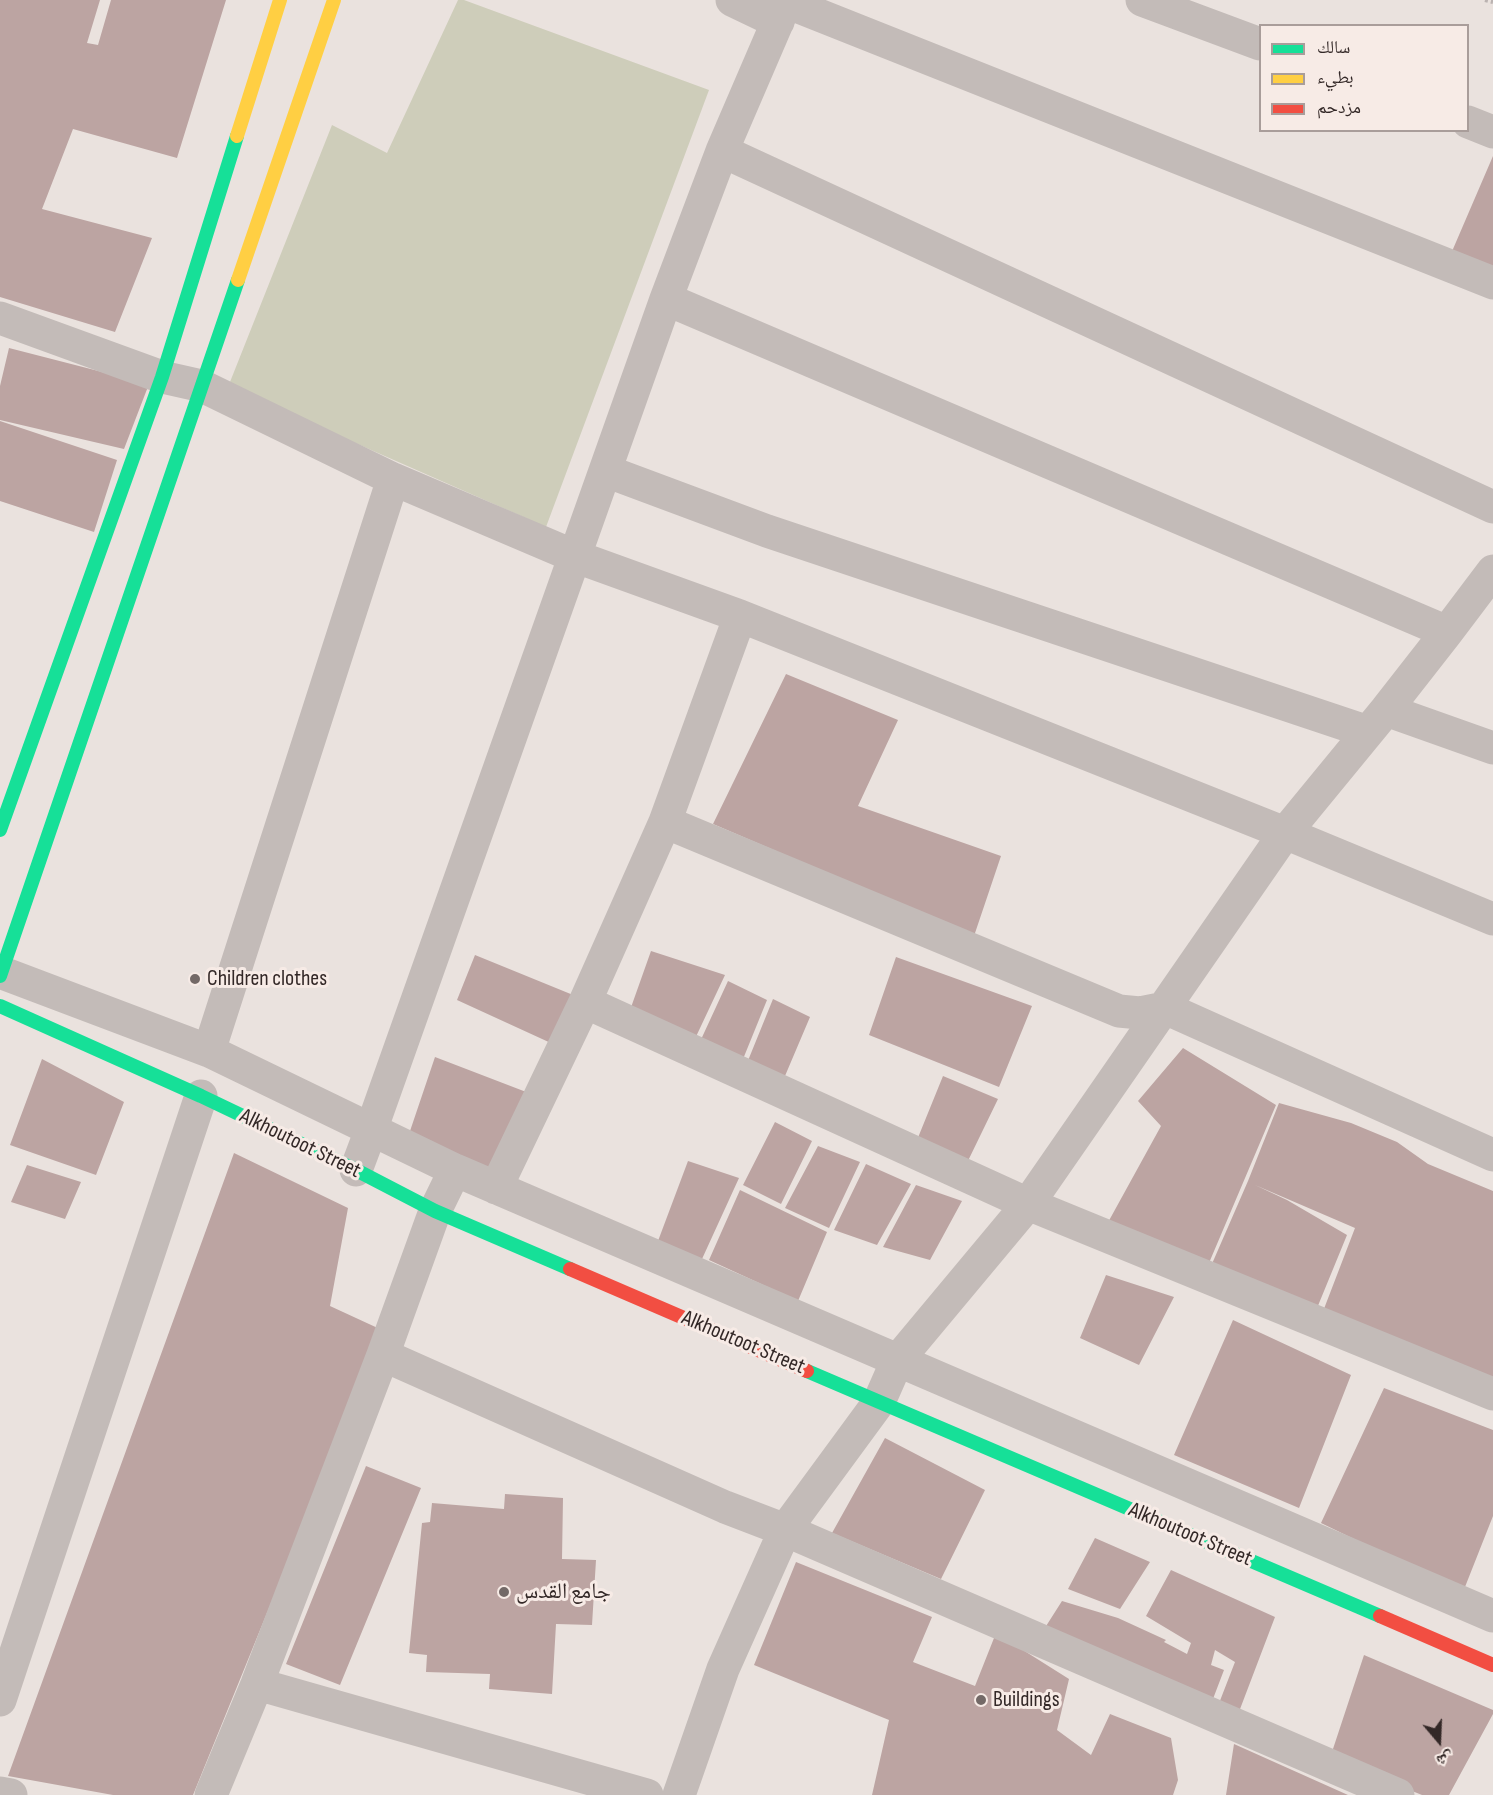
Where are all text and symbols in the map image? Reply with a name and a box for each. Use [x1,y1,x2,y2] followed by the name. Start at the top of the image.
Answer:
[1259,24,1469,132] legend
[1317,37,1350,58] text: سالك
[1317,67,1354,88] text: بطيء
[1317,97,1361,118] text: مزدحم
[207,966,327,992] place label: Children clothes
[188,972,202,986] marker: Children clothes
[235,1103,365,1185] street label: Alkhoutoot Street
[677,1305,809,1381] street label: Alkhoutoot Street
[1124,1497,1256,1573] street label: Alkhoutoot Street
[516,1579,611,1605] place label: جامع القدس
[497,1585,511,1599] marker: جامع القدس
[993,1687,1060,1713] place label: Buildings
[974,1693,988,1707] marker: Buildings
[1409,1711,1469,1771] north arrow
[1434,1747,1456,1770] text: ش

